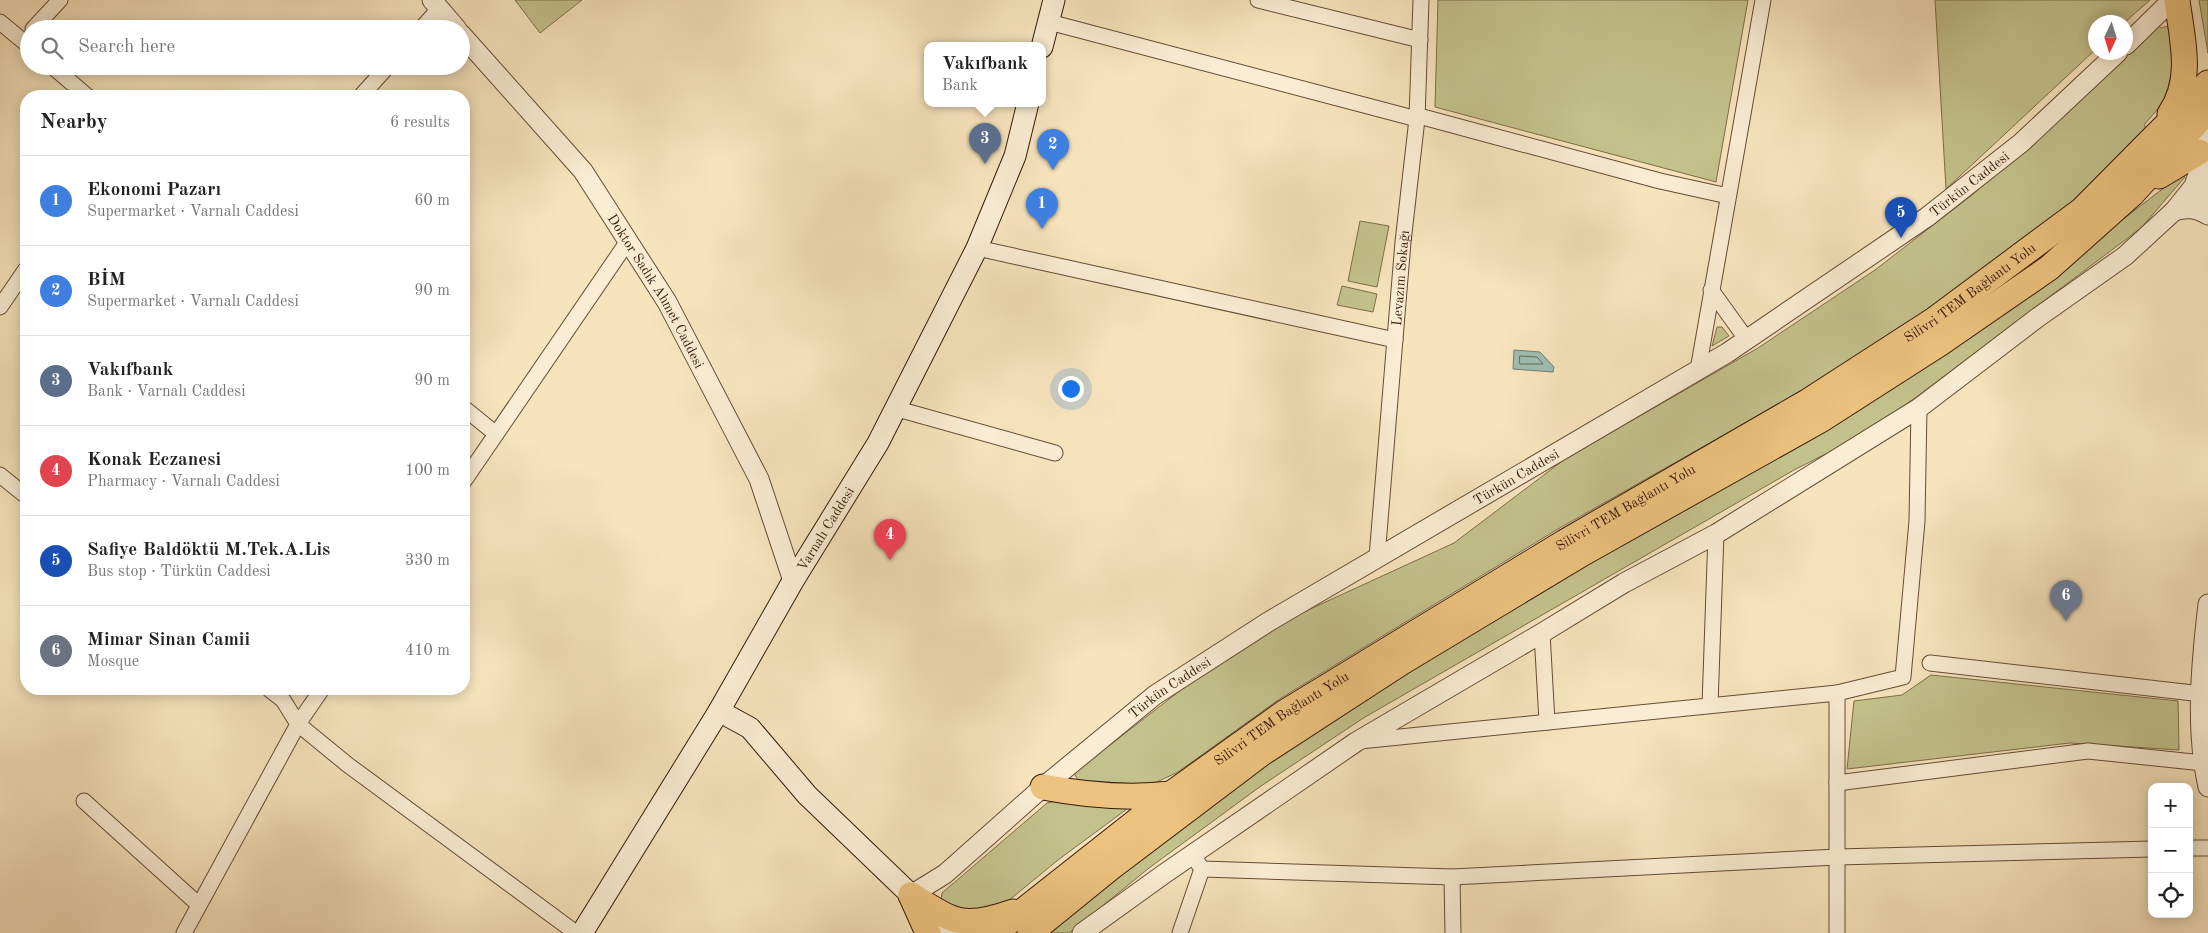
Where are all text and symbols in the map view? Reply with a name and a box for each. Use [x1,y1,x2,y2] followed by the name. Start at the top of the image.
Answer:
[2088,15,2133,60] north arrow
[20,20,470,75] search box
[38,34,66,62] icon: search
[78,38,175,57] text: Search here
[924,42,1046,107] popup
[942,55,1028,74] text: Vakıfbank
[942,78,978,94] text: Bank
[40,112,108,133] text: Nearby
[390,115,450,131] text: 6 results
[969,123,1001,164] pin: 3
[1037,129,1069,170] pin: 2
[1927,149,2012,220] street label: Türkün Caddesi
[87,181,221,200] text: Ekonomi Pazarı
[1026,188,1058,229] pin: 1
[51,193,61,209] text: 1
[414,193,450,209] text: 60 m
[1885,197,1917,238] pin: 5
[87,204,299,220] text: Supermarket · Varnalı Caddesi
[604,212,706,371] street label: Doktor Sadık Ahmet Caddesi
[1390,229,1412,326] street label: Levazım Sokağı
[1902,241,2039,345] street label: Silivri TEM Bağlantı Yolu
[87,271,126,290] text: BİM
[51,283,61,299] text: 2
[414,283,450,299] text: 90 m
[87,294,299,310] text: Supermarket · Varnalı Caddesi
[87,361,173,380] text: Vakıfbank
[51,373,61,389] text: 3
[414,373,450,389] text: 90 m
[1058,376,1084,402] your location
[87,384,246,400] text: Bank · Varnalı Caddesi
[1471,447,1562,508] street label: Türkün Caddesi
[87,451,221,470] text: Konak Eczanesi
[1554,462,1699,554] street label: Silivri TEM Bağlantı Yolu
[51,463,61,479] text: 4
[405,463,450,479] text: 100 m
[87,474,280,490] text: Pharmacy · Varnalı Caddesi
[795,485,857,573] street label: Varnalı Caddesi
[874,519,906,560] pin: 4
[87,541,330,560] text: Safiye Baldöktü M.Tek.A.Lis
[51,553,61,569] text: 5
[405,553,450,569] text: 330 m
[87,564,271,580] text: Bus stop · Türkün Caddesi
[2050,580,2082,621] pin: 6
[87,631,250,650] text: Mimar Sinan Camii
[51,643,61,659] text: 6
[405,643,450,659] text: 410 m
[87,654,139,670] text: Mosque
[1126,655,1214,722] street label: Türkün Caddesi
[1212,669,1352,769] street label: Silivri TEM Bağlantı Yolu
[2148,783,2193,918] map controls
[2148,783,2193,828] button: +
[2148,828,2193,873] button: −
[2148,873,2193,918] button: locate

